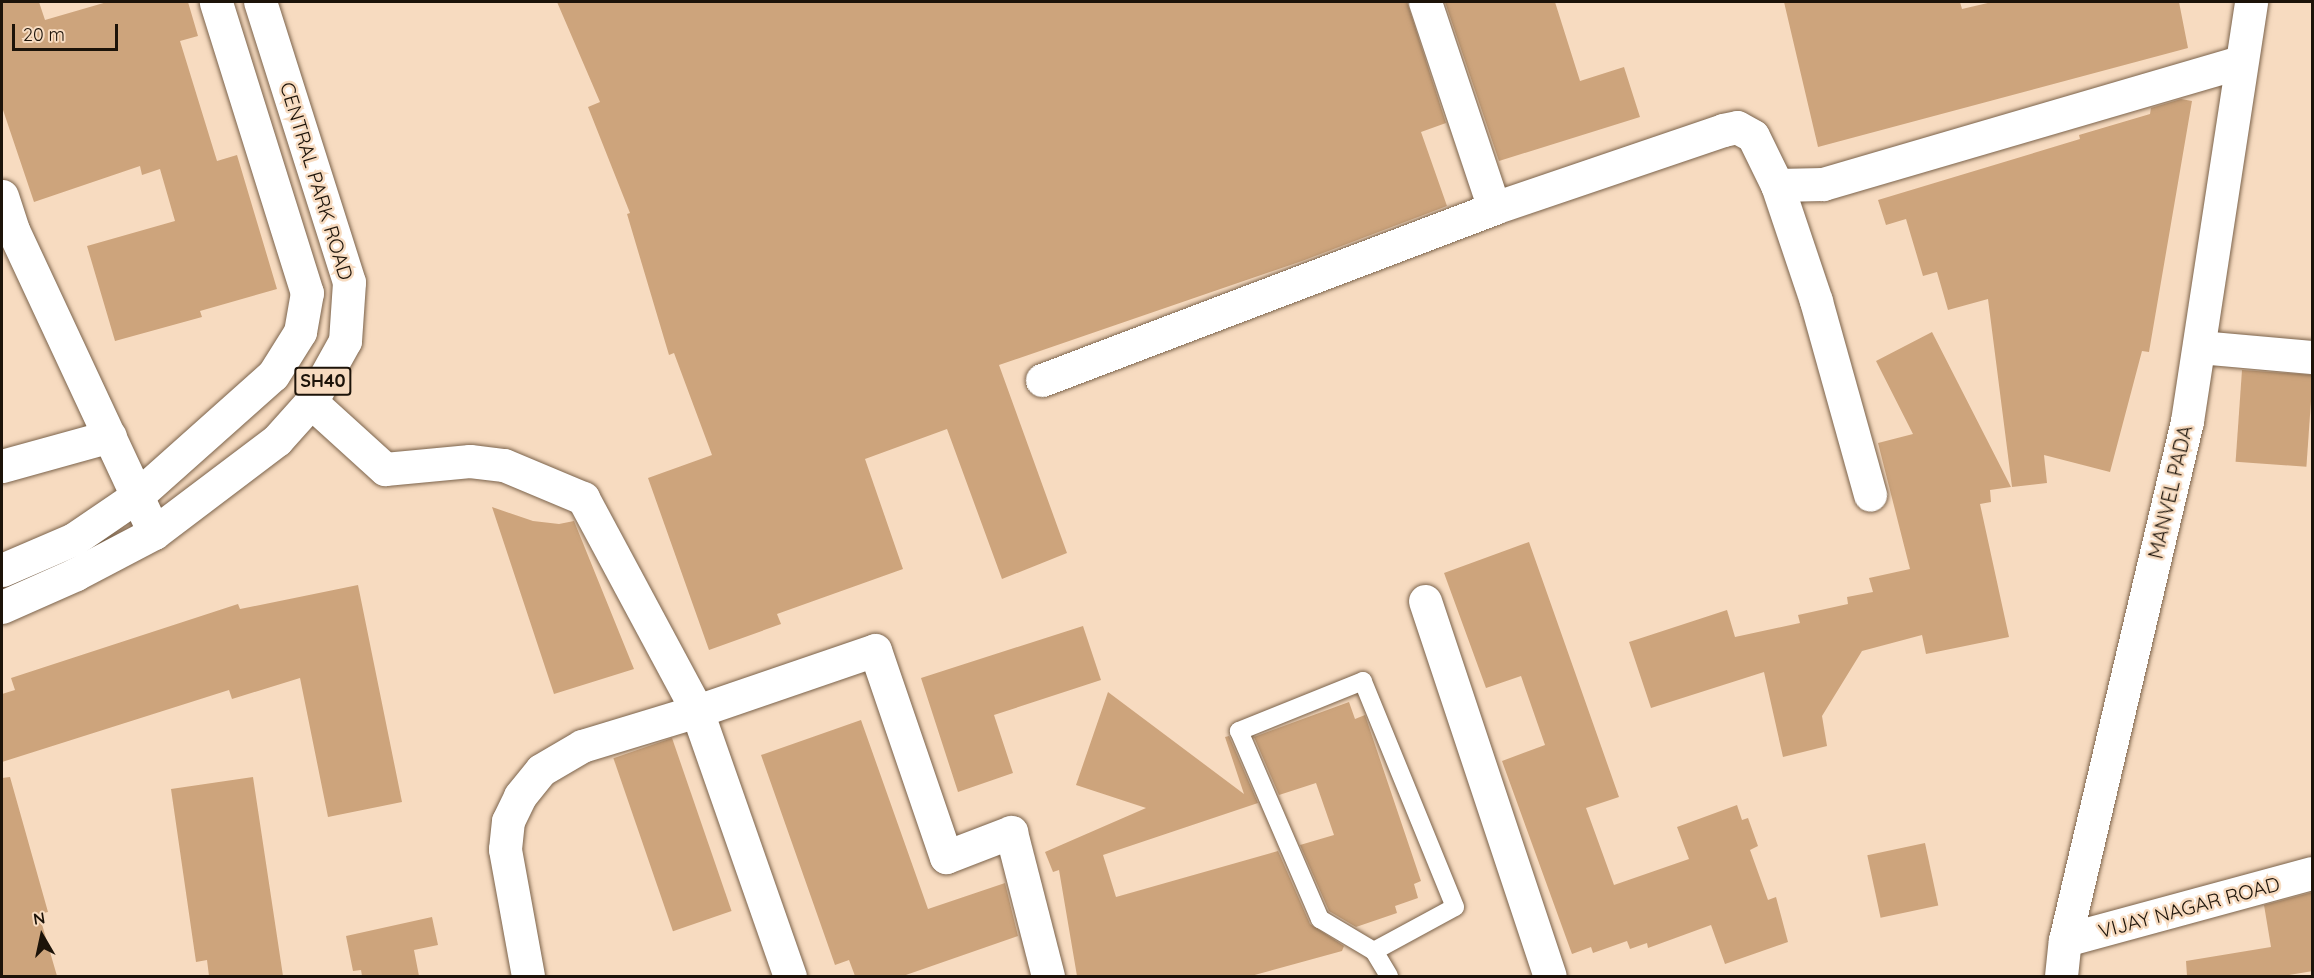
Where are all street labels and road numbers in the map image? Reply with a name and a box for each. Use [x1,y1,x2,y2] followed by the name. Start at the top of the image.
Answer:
[275,79,359,283] street label: CENTRAL PARK ROAD
[293,366,353,396] road number: SH40
[2143,423,2197,561] street label: MANVEL PADA
[2096,871,2282,943] street label: VIJAY NAGAR ROAD

